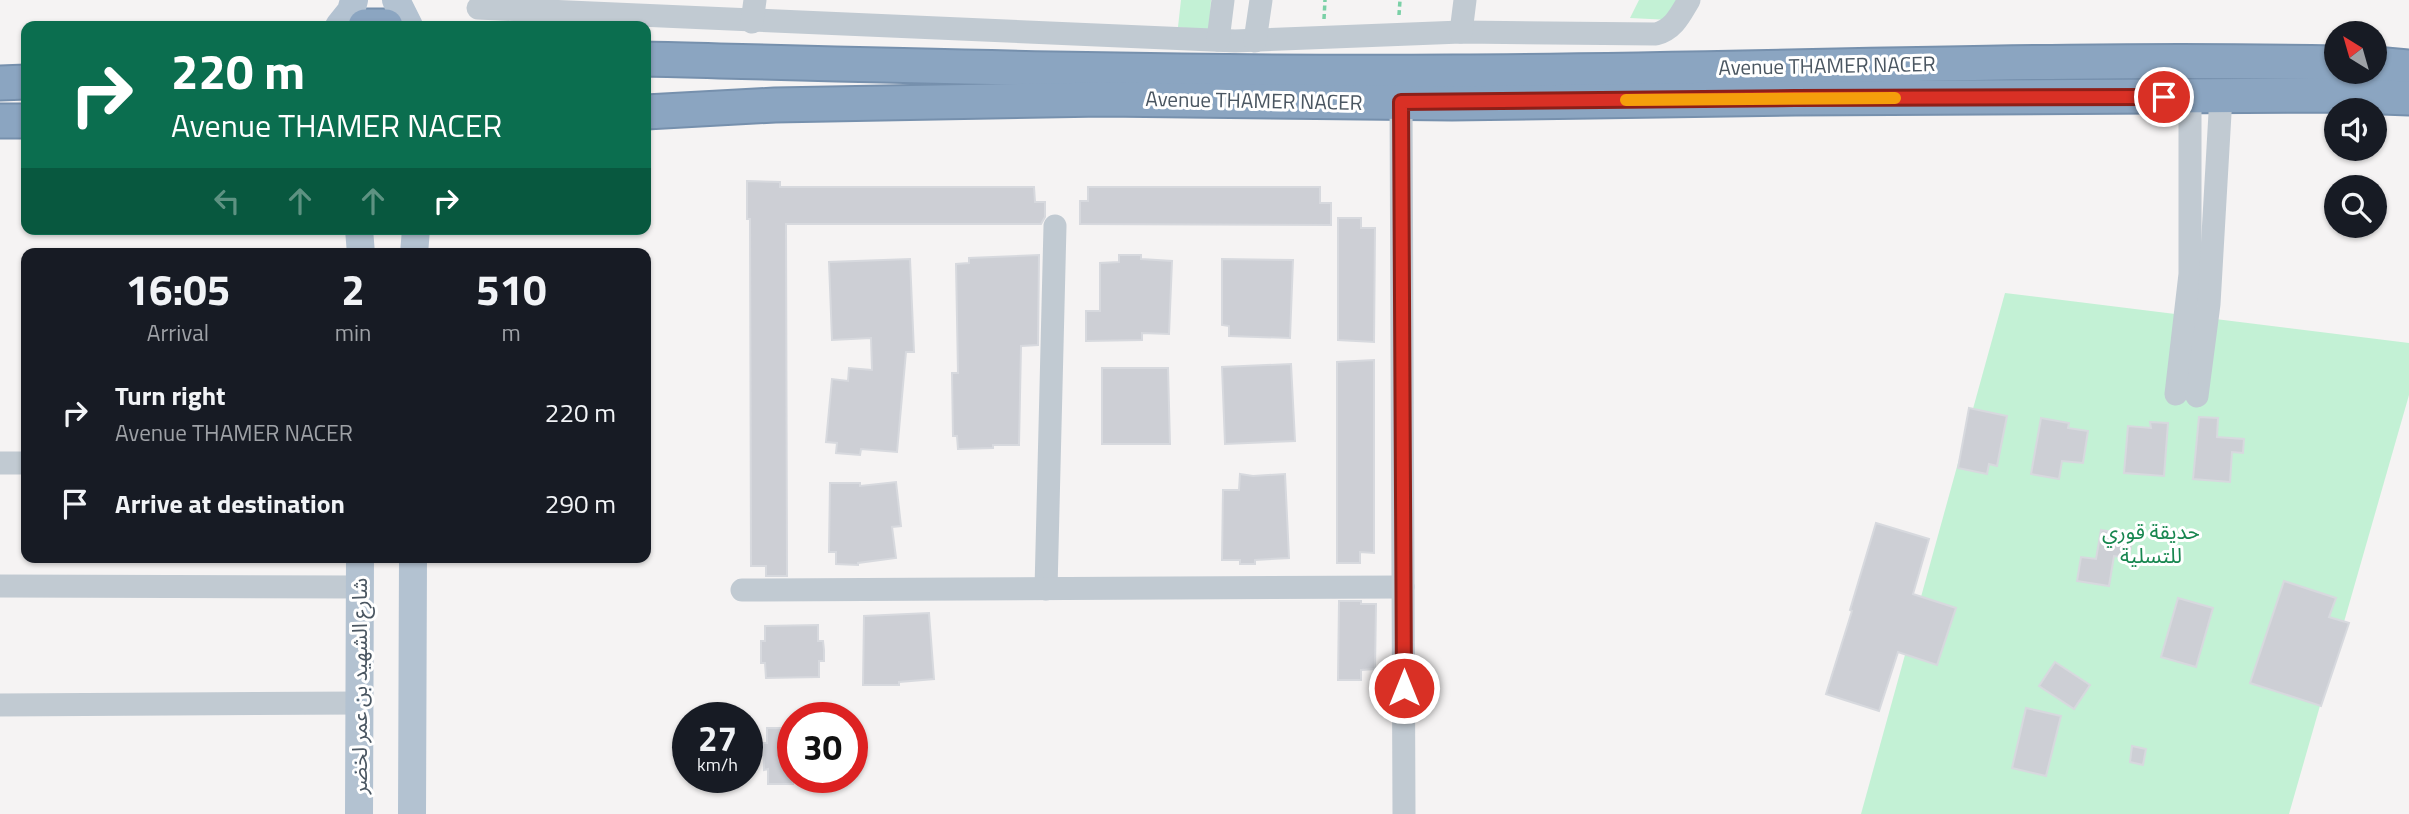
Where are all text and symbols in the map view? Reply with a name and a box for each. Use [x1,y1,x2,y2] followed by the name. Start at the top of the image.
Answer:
[2324,21,2387,84] north arrow
[2324,21,2387,238] map controls
[171,33,305,108] text: 220 m
[1718,47,1936,83] street label: Avenue THAMER NACER
[56,49,147,140] icon: right
[2134,67,2194,127] pin
[2145,78,2183,116] icon: arrive
[1145,82,1363,118] street label: Avenue THAMER NACER
[2324,98,2387,161] button: sound
[171,101,502,149] text: Avenue THAMER NACER
[2324,175,2387,238] button: search
[208,182,246,220] icon: left
[281,182,319,220] icon: ahead
[354,182,392,220] icon: ahead
[427,182,465,220] icon: right
[125,257,230,321] text: 16:05
[341,257,365,321] text: 2
[476,257,546,321] text: 510
[147,315,209,350] text: Arrival
[335,315,371,350] text: min
[502,315,521,350] text: m
[115,376,226,415] text: Turn right
[545,393,616,432] text: 220 m
[56,394,94,432] icon: right
[115,415,353,450] text: Avenue THAMER NACER
[115,484,345,523] text: Arrive at destination
[545,484,616,523] text: 290 m
[56,485,94,523] icon: arrive
[2102,515,2200,571] park label: حديقة قوري للتسلية
[343,578,375,795] street label: شارع الشهيد بن عمر لخضر
[1367,651,1441,725] position arrow
[777,702,868,793] speed limit sign: 30
[698,711,737,765] text: 27
[697,751,738,778] text: km/h

